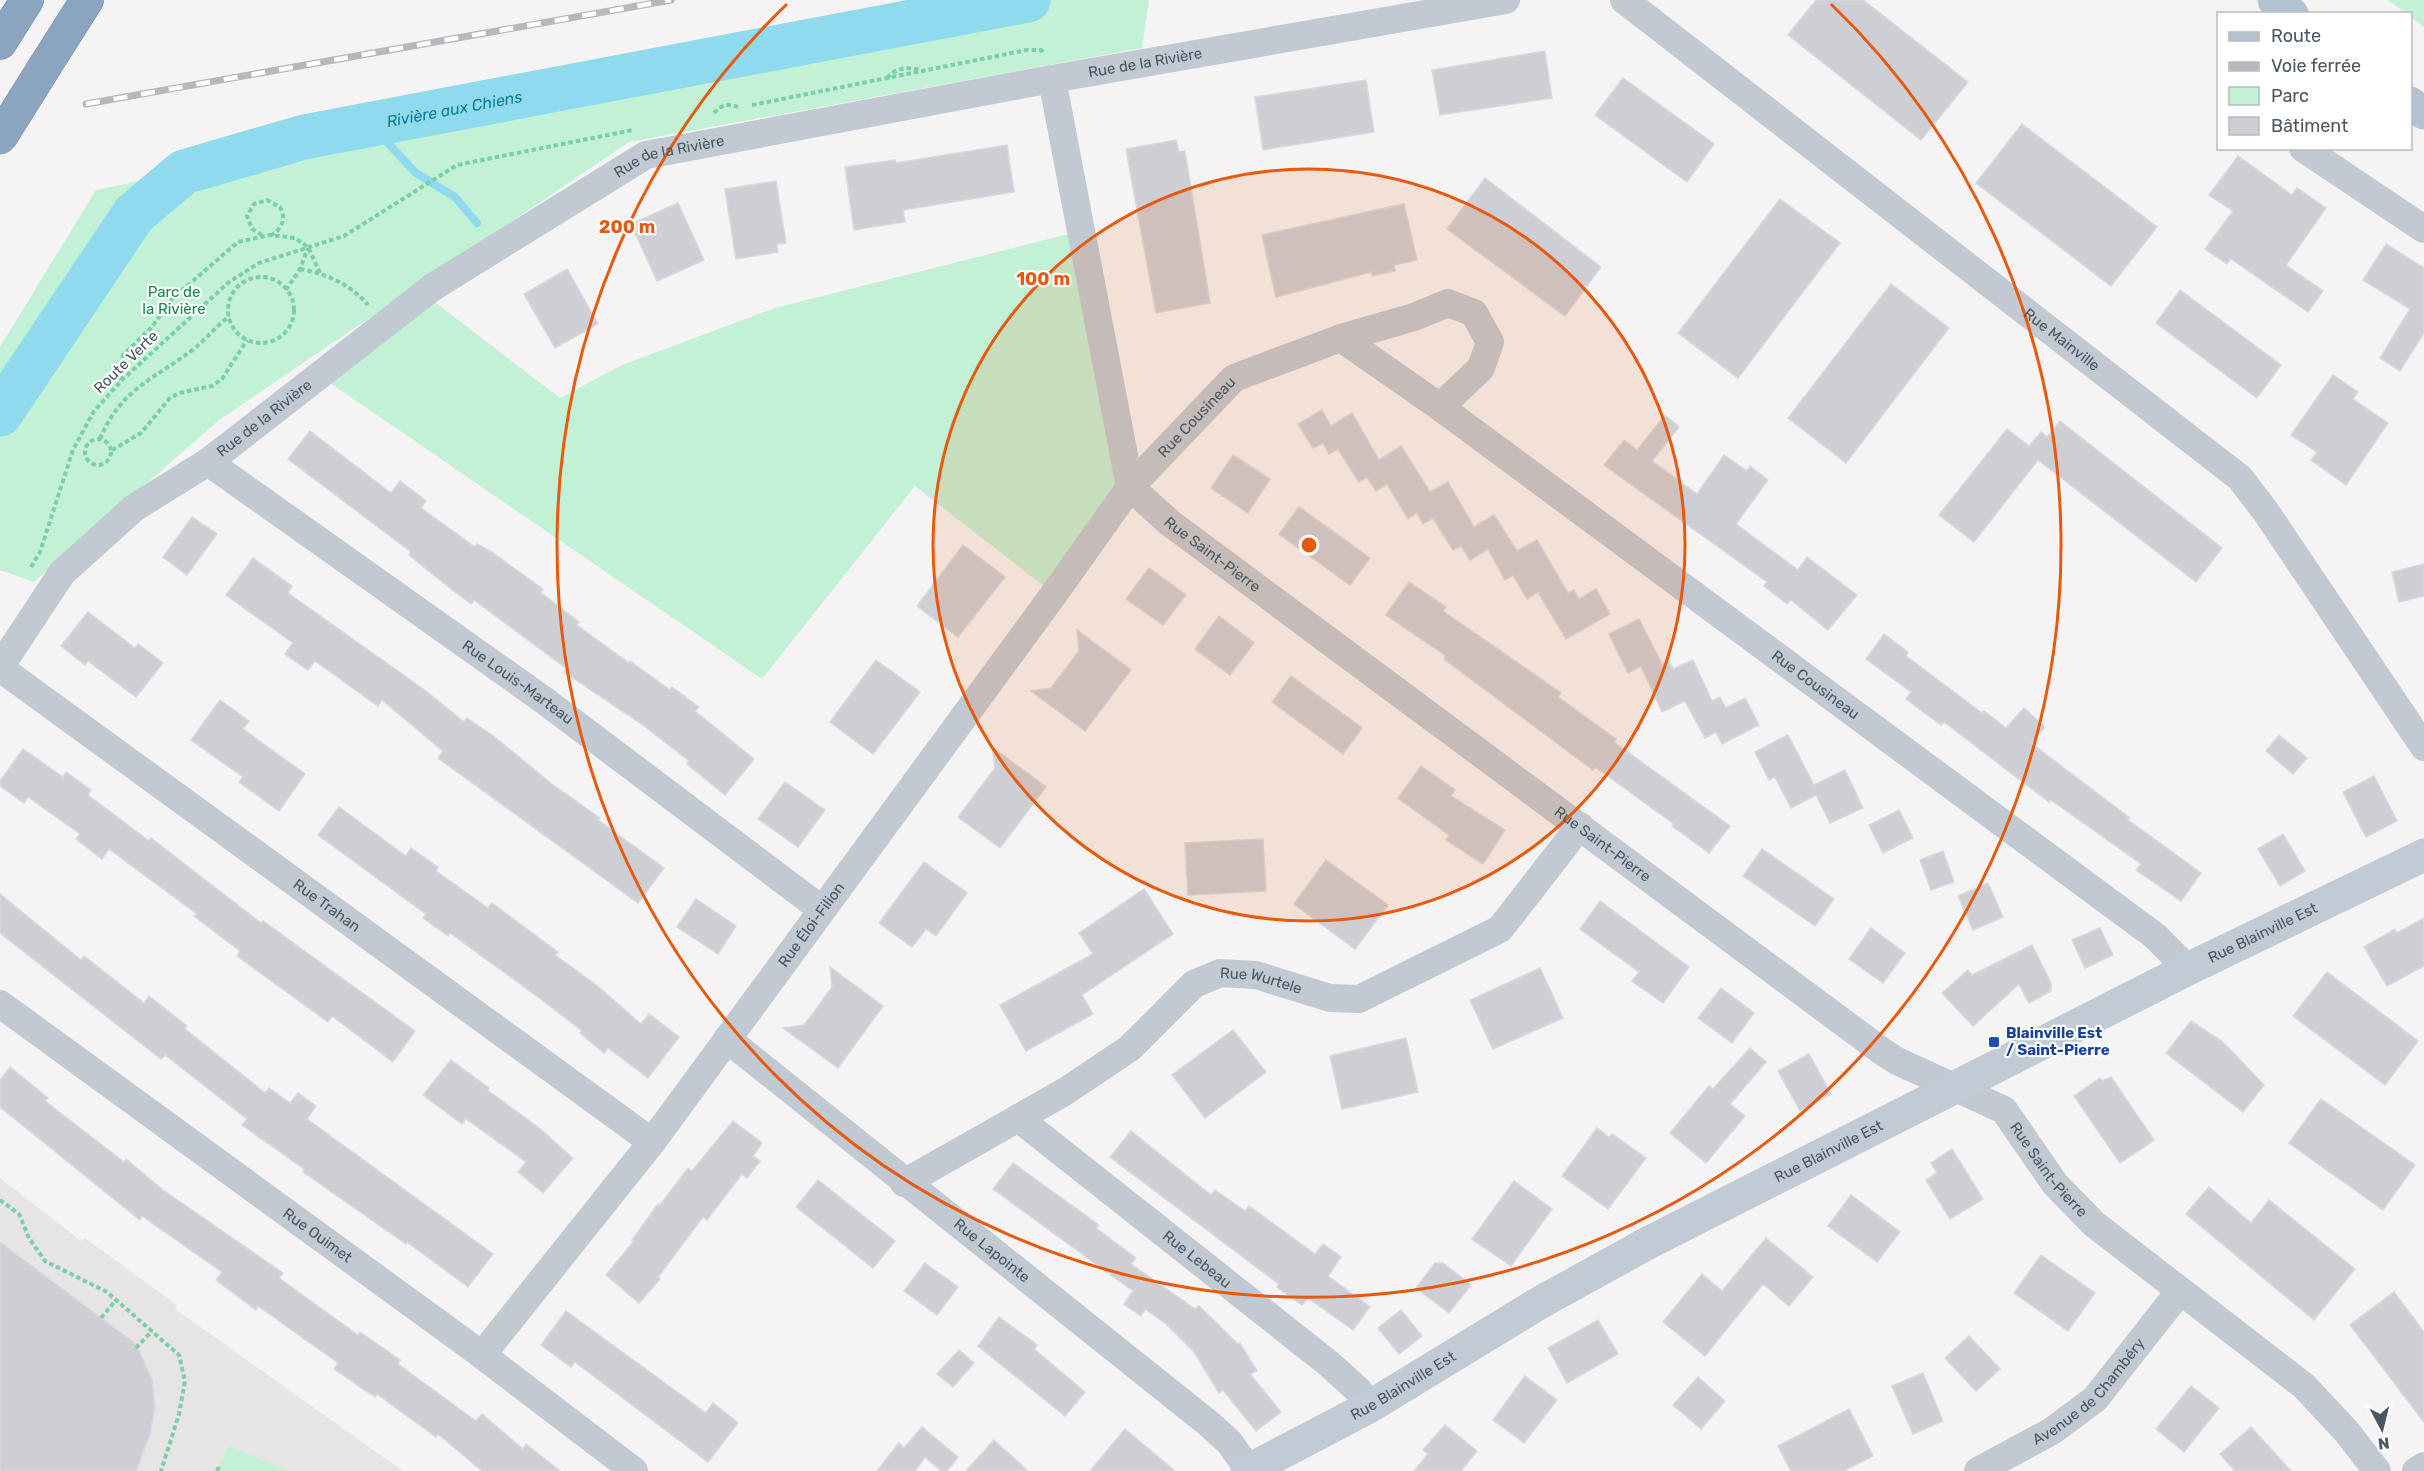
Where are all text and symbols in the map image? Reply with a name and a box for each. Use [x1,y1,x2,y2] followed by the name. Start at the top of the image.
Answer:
[2217,12,2412,150] legend
[2271,25,2321,47] text: Route
[1087,44,1204,82] street label: Rue de la Rivière
[2271,55,2361,77] text: Voie ferrée
[2271,85,2309,107] text: Parc
[385,86,524,131] water label: Rivière aux Chiens
[2271,115,2348,137] text: Bâtiment
[611,132,726,182] street label: Rue de la Rivière
[599,216,655,238] text: 200 m
[1016,268,1070,290] text: 100 m
[142,283,206,318] park label: Parc de la Rivière
[2020,305,2103,375] street label: Rue Mainville
[90,327,162,397] street label: Route Verte
[1154,373,1239,461] street label: Rue Cousineau
[213,376,315,461] street label: Rue de la Rivière
[1160,513,1264,596] street label: Rue Saint-Pierre
[1299,535,1319,555] centre of rings
[459,636,577,728] street label: Rue Louis-Marteau
[1768,646,1863,723] street label: Rue Cousineau
[1551,802,1654,886] street label: Rue Saint-Pierre
[290,875,364,936] street label: Rue Trahan
[774,879,848,971] street label: Rue Éloi-Filion
[2205,899,2321,967] street label: Rue Blainville Est
[1220,964,1304,998] street label: Rue Wurtele
[2006,1024,2110,1059] place label: Blainville Est / Saint-Pierre
[1987,1035,2001,1049] marker: Blainville Est / Saint-Pierre
[1771,1116,1886,1186] street label: Rue Blainville Est
[2006,1119,2091,1221] street label: Rue Saint-Pierre
[280,1204,356,1267] street label: Rue Ouimet
[950,1215,1034,1286] street label: Rue Lapointe
[1159,1227,1235,1292] street label: Rue Lebeau
[2029,1335,2148,1449] street label: Avenue de Chambéry
[1348,1347,1459,1424] street label: Rue Blainville Est
[2352,1399,2412,1459] north arrow
[2377,1433,2391,1454] text: N

